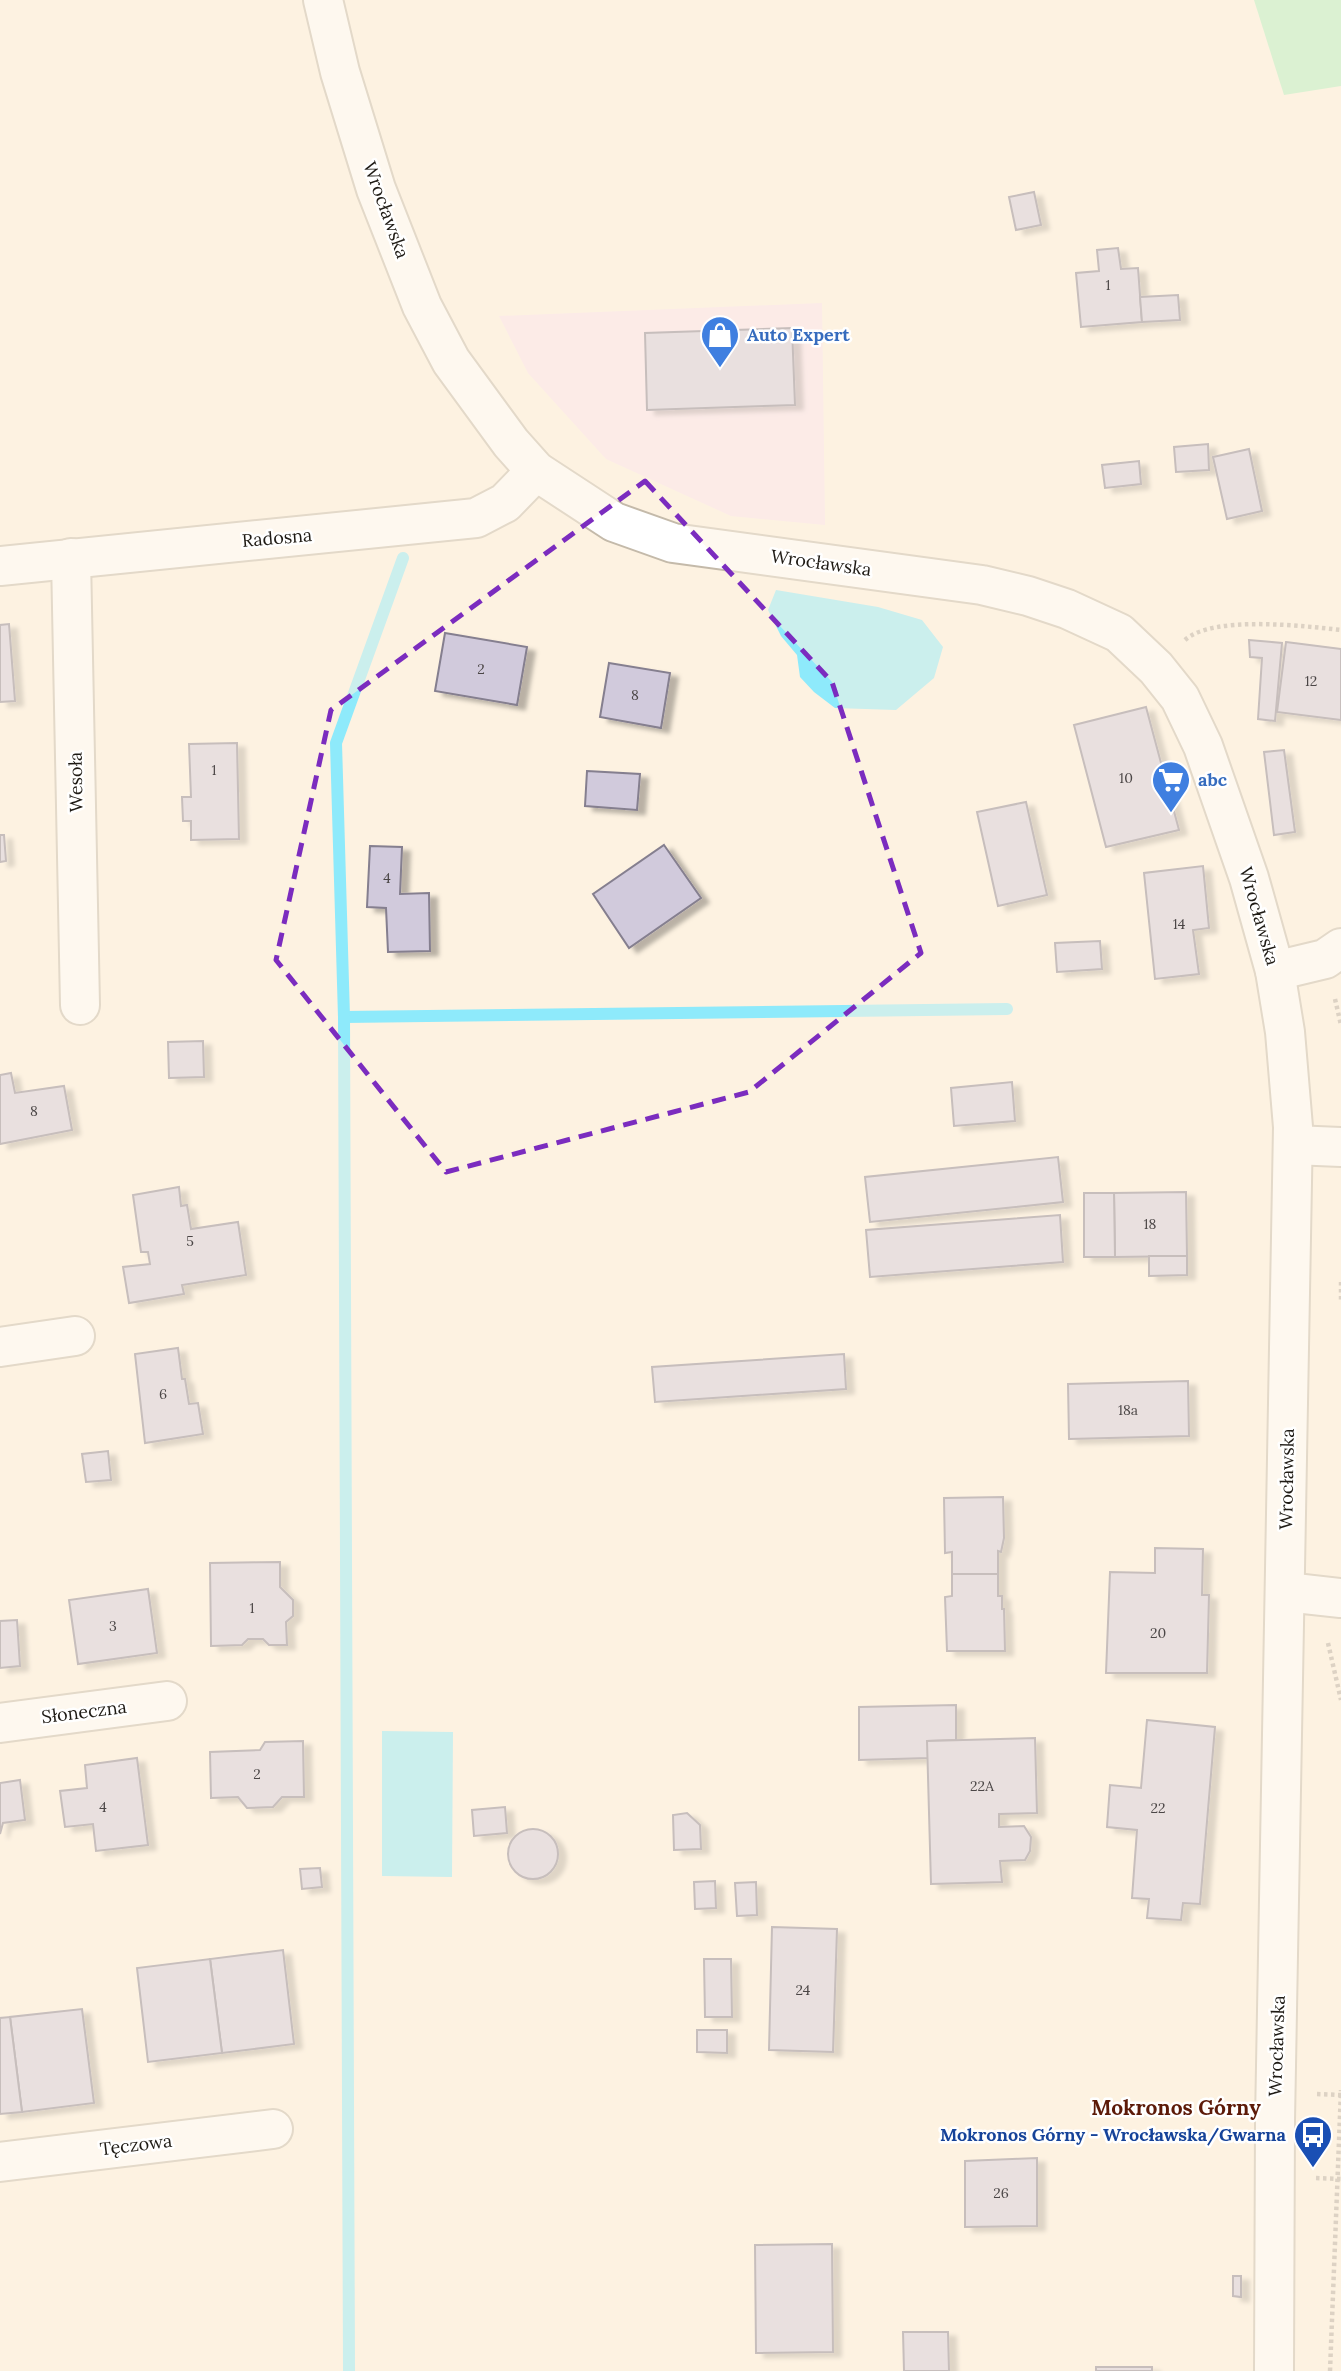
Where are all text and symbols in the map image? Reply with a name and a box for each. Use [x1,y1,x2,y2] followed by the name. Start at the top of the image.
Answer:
[358,158,415,261] street label: Wrocławska
[1105,276,1111,294] house number: 1
[699,314,741,369] shop icon: Auto Expert
[747,323,850,346] place label: Auto Expert
[241,523,313,552] street label: Radosna
[769,544,873,581] street label: Wrocławska
[477,660,485,678] house number: 2
[1305,672,1317,690] house number: 12
[631,686,639,704] house number: 8
[63,752,88,812] street label: Wesoła
[1150,759,1192,814] supermarket icon: abc
[211,761,217,779] house number: 1
[1198,768,1228,791] place label: abc
[1119,769,1133,787] house number: 10
[1234,864,1285,968] street label: Wrocławska
[383,869,391,887] house number: 4
[1173,915,1186,933] house number: 14
[30,1102,38,1120] house number: 8
[1144,1215,1157,1233] house number: 18
[186,1232,194,1250] house number: 5
[159,1385,167,1403] house number: 6
[1118,1401,1138,1419] house number: 18a
[1274,1428,1299,1530] street label: Wrocławska
[249,1599,255,1617] house number: 1
[109,1617,117,1635] house number: 3
[1150,1624,1166,1642] house number: 20
[40,1695,128,1728] street label: Słoneczna
[253,1765,261,1783] house number: 2
[970,1777,994,1795] house number: 22A
[99,1798,107,1816] house number: 4
[1150,1799,1166,1817] house number: 22
[796,1981,811,1999] house number: 24
[1263,1995,1290,2097] street label: Wrocławska
[1091,2094,1261,2121] district label: Mokronos Górny
[1292,2114,1334,2169] bus stop icon: Mokronos Górny - Wrocławska/Gwarna
[940,2123,1287,2146] place label: Mokronos Górny - Wrocławska/Gwarna
[98,2129,173,2160] street label: Tęczowa
[993,2184,1009,2202] house number: 26

